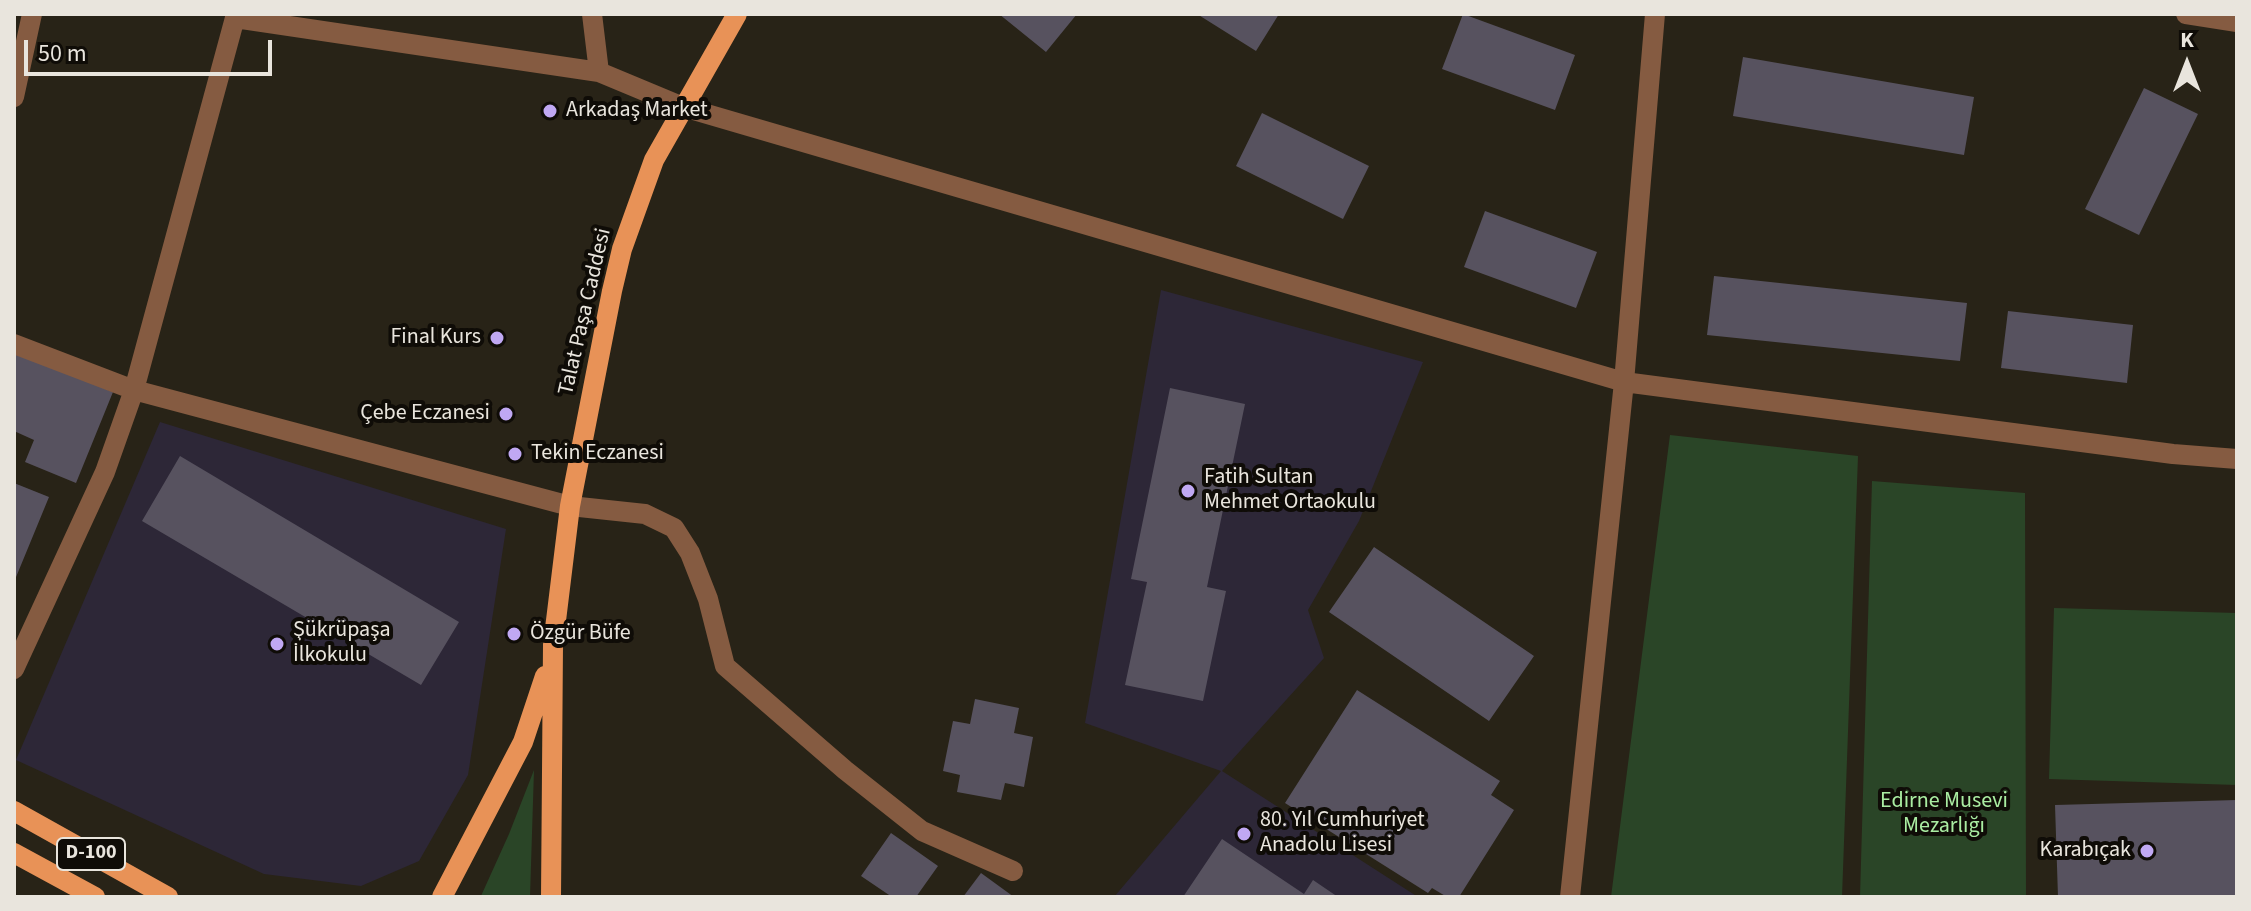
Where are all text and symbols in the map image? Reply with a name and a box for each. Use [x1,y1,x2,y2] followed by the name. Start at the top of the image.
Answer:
[28,24,276,74] scale bar
[2147,24,2227,104] north arrow
[2180,24,2194,56] text: K
[38,36,87,71] text: 50 m
[566,98,708,124] place label: Arkadaş Market
[541,102,559,120] marker: Arkadaş Market
[554,226,618,398] street label: Talat Paşa Caddesi
[390,325,481,351] place label: Final Kurs
[488,329,506,347] marker: Final Kurs
[360,401,490,427] place label: Çebe Eczanesi
[497,405,515,423] marker: Çebe Eczanesi
[531,441,664,467] place label: Tekin Eczanesi
[506,445,524,463] marker: Tekin Eczanesi
[1204,465,1376,516] place label: Fatih Sultan Mehmet Ortaokulu
[1179,482,1197,500] marker: Fatih Sultan Mehmet Ortaokulu
[293,618,391,670] place label: Şükrüpaşa İlkokulu
[530,621,631,647] place label: Özgür Büfe
[505,625,523,643] marker: Özgür Büfe
[268,635,286,653] marker: Şükrüpaşa İlkokulu
[1880,789,2008,840] park label: Edirne Musevi Mezarlığı
[1260,808,1425,860] place label: 80. Yıl Cumhuriyet Anadolu Lisesi
[1235,825,1253,843] marker: 80. Yıl Cumhuriyet Anadolu Lisesi
[57,838,125,870] road number: D-100
[2040,838,2131,864] place label: Karabıçak
[2138,842,2156,860] marker: Karabıçak

